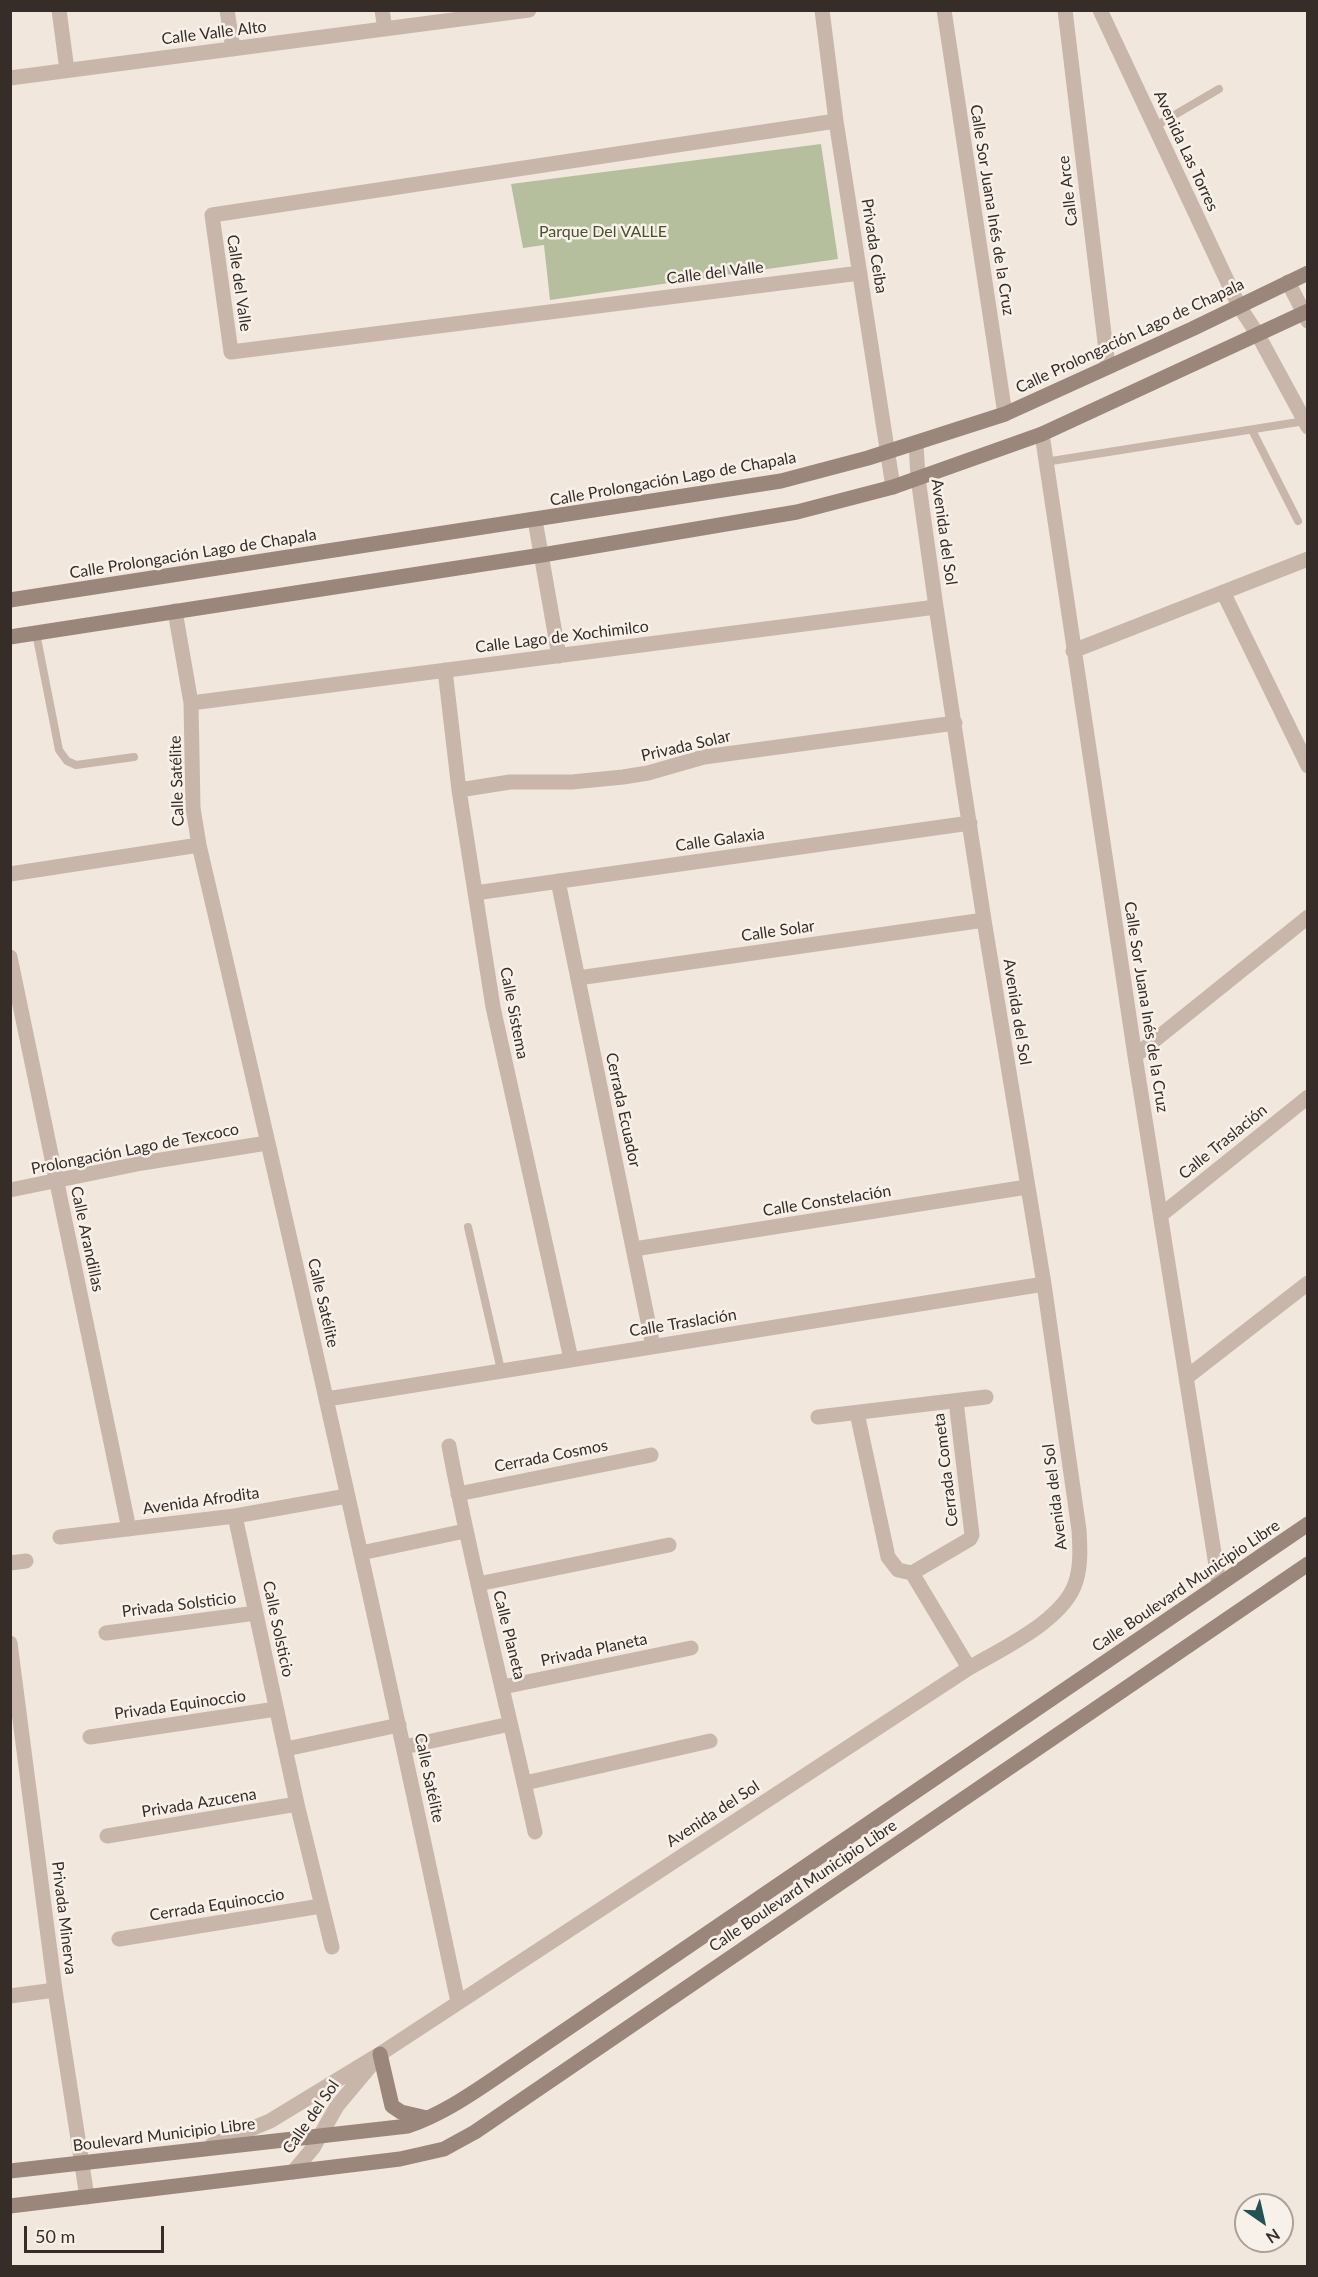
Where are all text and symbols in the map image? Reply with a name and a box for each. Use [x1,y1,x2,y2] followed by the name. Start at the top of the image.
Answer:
[160,17,268,49] street label: Calle Valle Alto
[1150,88,1222,214] street label: Avenida Las Torres
[966,103,1018,317] street label: Calle Sor Juana Inés de la Cruz
[1054,155,1082,227] street label: Calle Arce
[857,197,891,295] street label: Privada Ceiba
[539,222,667,242] park label: Parque Del VALLE
[223,233,255,333] street label: Calle del Valle
[665,258,765,288] street label: Calle del Valle
[1013,275,1247,397] street label: Calle Prolongación Lago de Chapala
[548,448,798,510] street label: Calle Prolongación Lago de Chapala
[927,478,961,586] street label: Avenida del Sol
[68,525,318,583] street label: Calle Prolongación Lago de Chapala
[474,617,650,657] street label: Calle Lago de Xochimilco
[639,726,733,766] street label: Privada Solar
[166,735,188,827] street label: Calle Satélite
[674,824,766,856] street label: Calle Galaxia
[1120,900,1172,1114] street label: Calle Sor Juana Inés de la Cruz
[740,916,816,946] street label: Calle Solar
[999,958,1035,1066] street label: Avenida del Sol
[496,965,532,1061] street label: Calle Sistema
[601,1051,645,1169] street label: Cerrada Ecuador
[1175,1100,1271,1184] street label: Calle Traslación
[29,1119,241,1179] street label: Prolongación Lago de Texcoco
[762,1181,892,1221] street label: Calle Constelación
[66,1185,108,1293] street label: Calle Arandillas
[303,1256,343,1350] street label: Calle Satélite
[628,1305,738,1341] street label: Calle Traslación
[930,1412,962,1528] street label: Cerrada Cometa
[493,1436,609,1476] street label: Cerrada Cosmos
[1039,1443,1071,1551] street label: Avenida del Sol
[141,1483,261,1519] street label: Avenida Afrodita
[1088,1516,1284,1656] street label: Calle Boulevard Municipio Libre
[258,1579,298,1679] street label: Calle Solsticio
[121,1588,237,1622] street label: Privada Solsticio
[489,1589,529,1681] street label: Calle Planeta
[539,1629,649,1671] street label: Privada Planeta
[113,1686,247,1724] street label: Privada Equinoccio
[410,1731,448,1825] street label: Calle Satélite
[663,1777,763,1851] street label: Avenida del Sol
[140,1784,258,1822] street label: Privada Azucena
[705,1816,901,1956] street label: Calle Boulevard Municipio Libre
[48,1860,80,1976] street label: Privada Minerva
[148,1885,286,1925] street label: Cerrada Equinoccio
[279,2076,343,2158] street label: Calle del Sol
[72,2114,256,2156] street label: Boulevard Municipio Libre
[1234,2193,1294,2253] north arrow
[27,2214,166,2252] scale bar
[35,2225,75,2247] text: 50 m
[1263,2225,1284,2248] text: N

